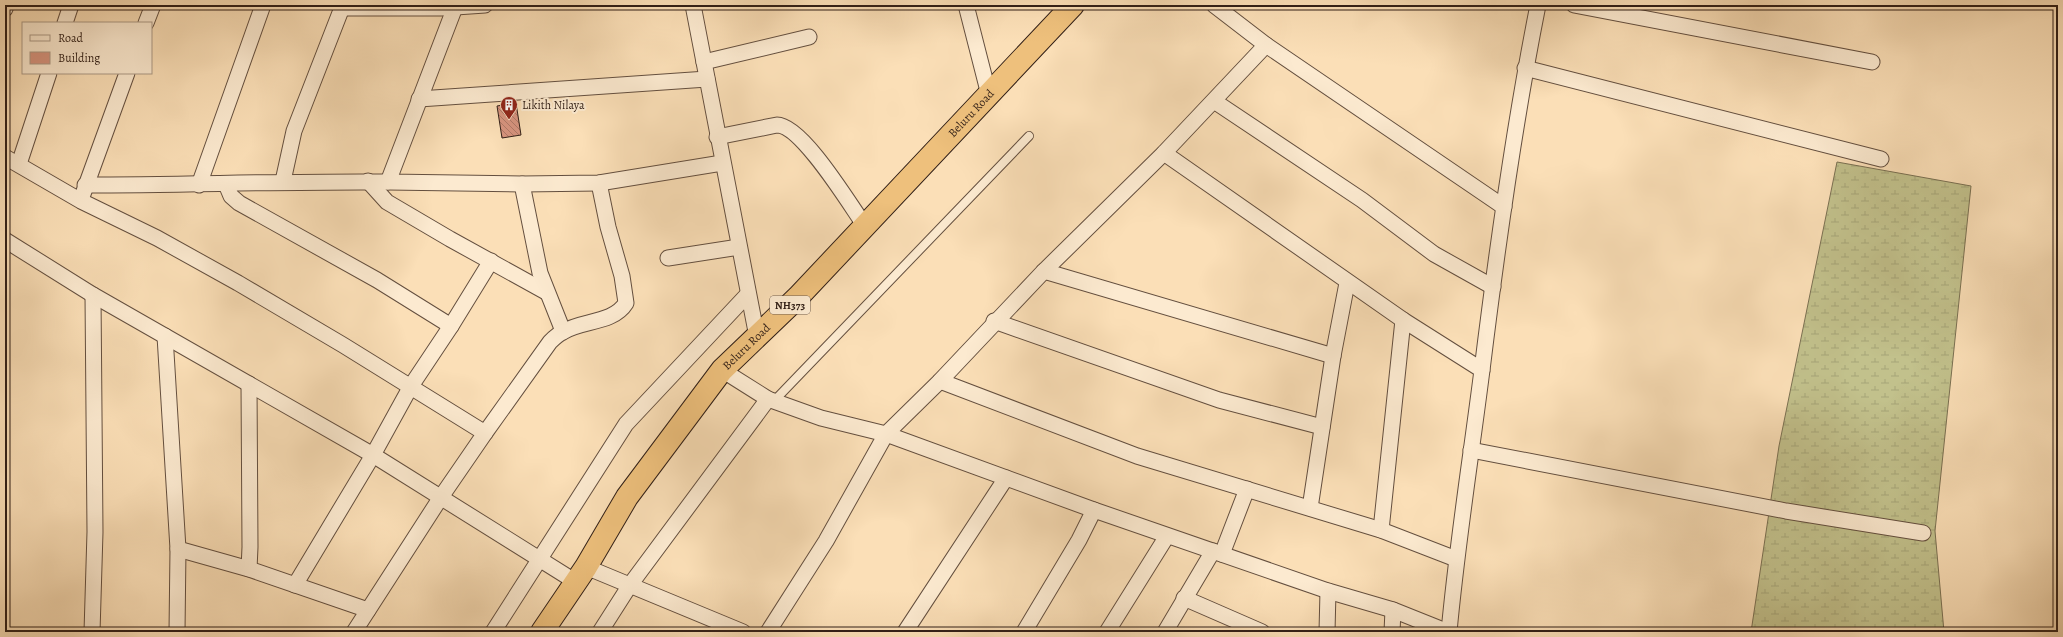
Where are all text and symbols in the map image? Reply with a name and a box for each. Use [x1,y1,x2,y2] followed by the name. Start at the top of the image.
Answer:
[22,22,152,74] legend
[58,30,84,46] text: Road
[58,50,100,66] text: Building
[945,85,998,141] street label: Beluru Road
[499,95,519,120] building icon: Likith Nilaya
[522,97,585,113] place label: Likith Nilaya
[770,296,810,314] road number: NH373
[719,320,774,373] street label: Beluru Road

